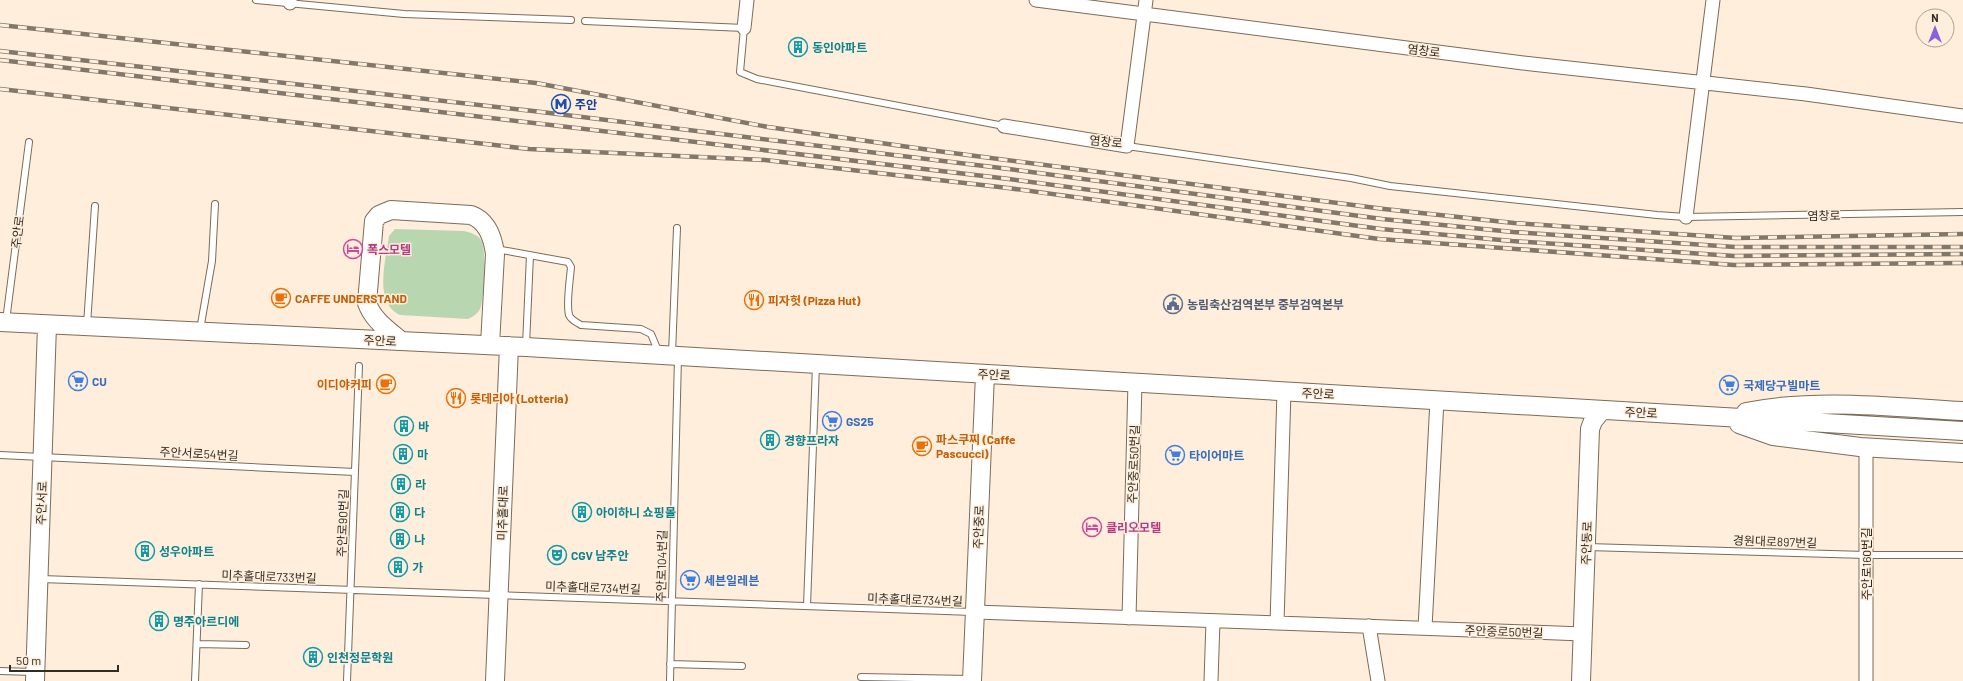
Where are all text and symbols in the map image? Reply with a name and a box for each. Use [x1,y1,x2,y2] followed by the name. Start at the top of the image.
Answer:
[1915,8,1955,48] north arrow
[1931,11,1939,24] text: N
[787,36,809,58] building icon: 동인아파트
[812,40,867,54] place label: 동인아파트
[1407,41,1441,59] street label: 염창로
[550,93,572,115] metro station icon: 주안
[575,97,597,111] place label: 주안
[1089,132,1123,150] street label: 염창로
[1807,208,1841,222] street label: 염창로
[8,215,26,249] street label: 주안로
[342,238,364,260] hotel icon: 폭스모텔
[367,242,411,256] place label: 폭스모텔
[270,287,292,309] cafe icon: CAFFE UNDERSTAND
[743,289,765,311] restaurant icon: 피자헛 (Pizza Hut)
[295,291,407,305] place label: CAFFE UNDERSTAND
[768,293,861,307] place label: 피자헛 (Pizza Hut)
[1162,293,1184,315] public building icon: 농림축산검역본부 중부검역본부
[1187,297,1344,311] place label: 농림축산검역본부 중부검역본부
[363,332,397,348] street label: 주안로
[977,366,1011,382] street label: 주안로
[67,370,89,392] supermarket icon: CU
[375,373,397,395] cafe icon: 이디야커피
[92,374,107,388] place label: CU
[1718,374,1740,396] supermarket icon: 국제당구빌마트
[317,377,372,391] place label: 이디야커피
[1743,378,1820,392] place label: 국제당구빌마트
[1301,385,1335,401] street label: 주안로
[445,387,467,409] restaurant icon: 롯데리아 (Lotteria)
[470,391,569,405] place label: 롯데리아 (Lotteria)
[1624,404,1658,420] street label: 주안로
[821,410,843,432] supermarket icon: GS25
[846,414,874,428] place label: GS25
[393,415,415,437] building icon: 바
[418,419,429,433] place label: 바
[1125,424,1141,504] street label: 주안중로50번길
[759,429,781,451] building icon: 경향프라자
[936,432,1016,460] place label: 파스쿠찌 (Caffe Pascucci)
[784,433,839,447] place label: 경향프라자
[911,435,933,457] cafe icon: 파스쿠찌 (Caffe Pascucci)
[392,443,414,465] building icon: 마
[159,444,239,462] street label: 주안서로54번길
[1164,444,1186,466] supermarket icon: 타이어마트
[417,447,428,461] place label: 마
[1189,448,1244,462] place label: 타이어마트
[390,473,412,495] building icon: 라
[415,477,426,491] place label: 라
[33,481,49,525] street label: 주안서로
[494,485,510,541] street label: 미추홀대로
[334,489,350,557] street label: 주안로90번길
[389,501,411,523] building icon: 다
[571,501,593,523] building icon: 아이하니 쇼핑몰
[414,505,425,519] place label: 다
[596,505,676,519] place label: 아이하니 쇼핑몰
[970,505,986,549] street label: 주안중로
[1081,516,1103,538] hotel icon: 클리오모텔
[1106,520,1161,534] place label: 클리오모텔
[1578,521,1594,565] street label: 주안동로
[389,528,411,550] building icon: 나
[1859,528,1873,600] street label: 주안로160번길
[653,529,669,603] street label: 주안로104번길
[414,532,425,546] place label: 나
[1733,533,1817,549] street label: 경원대로897번길
[134,540,156,562] building icon: 성우아파트
[159,544,214,558] place label: 성우아파트
[546,544,568,566] theatre icon: CGV 남주안
[571,548,628,562] place label: CGV 남주안
[387,556,409,578] building icon: 가
[412,560,423,574] place label: 가
[221,567,317,585] street label: 미추홀대로733번길
[679,569,701,591] supermarket icon: 세븐일레븐
[704,573,759,587] place label: 세븐일레븐
[545,578,641,596] street label: 미추홀대로734번길
[867,590,963,608] street label: 미추홀대로734번길
[148,610,170,632] building icon: 명주아르디에
[173,614,239,628] place label: 명주아르디에
[1464,623,1544,639] street label: 주안중로50번길
[302,646,324,668] building icon: 인천정문학원
[10,647,118,673] scale bar
[327,650,393,664] place label: 인천정문학원
[16,653,41,667] text: 50 m

